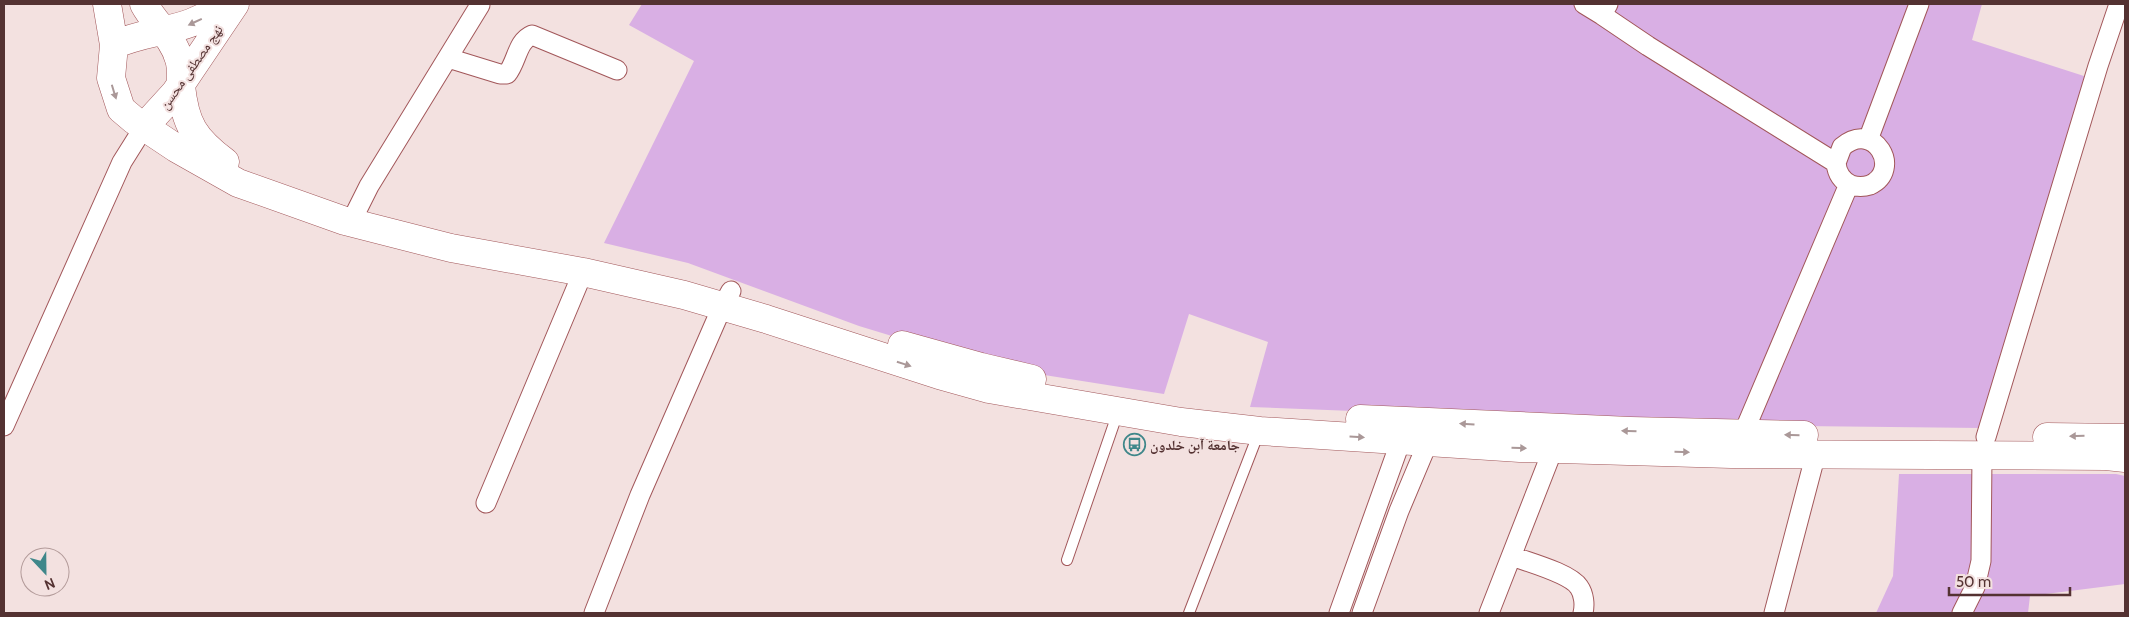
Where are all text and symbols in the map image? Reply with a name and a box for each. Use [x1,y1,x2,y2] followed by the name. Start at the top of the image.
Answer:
[188,18,202,26] one-way arrow
[155,21,228,113] street label: نهج مصطفى محسن
[111,84,119,99] one-way arrow
[897,361,912,369] one-way arrow
[1459,420,1475,428] one-way arrow
[1621,427,1637,435] one-way arrow
[1783,431,1799,439] one-way arrow
[1122,433,1146,457] bus stop icon: جامعة آبن خلدون
[2068,433,2084,441] one-way arrow
[1350,434,1366,442] one-way arrow
[1150,436,1240,454] place label: جامعة آبن خلدون
[1512,444,1528,452] one-way arrow
[1674,449,1690,457] one-way arrow
[20,547,70,597] north arrow
[1949,564,2070,596] scale bar
[1956,573,1991,591] text: 50 m
[42,574,58,594] text: N

